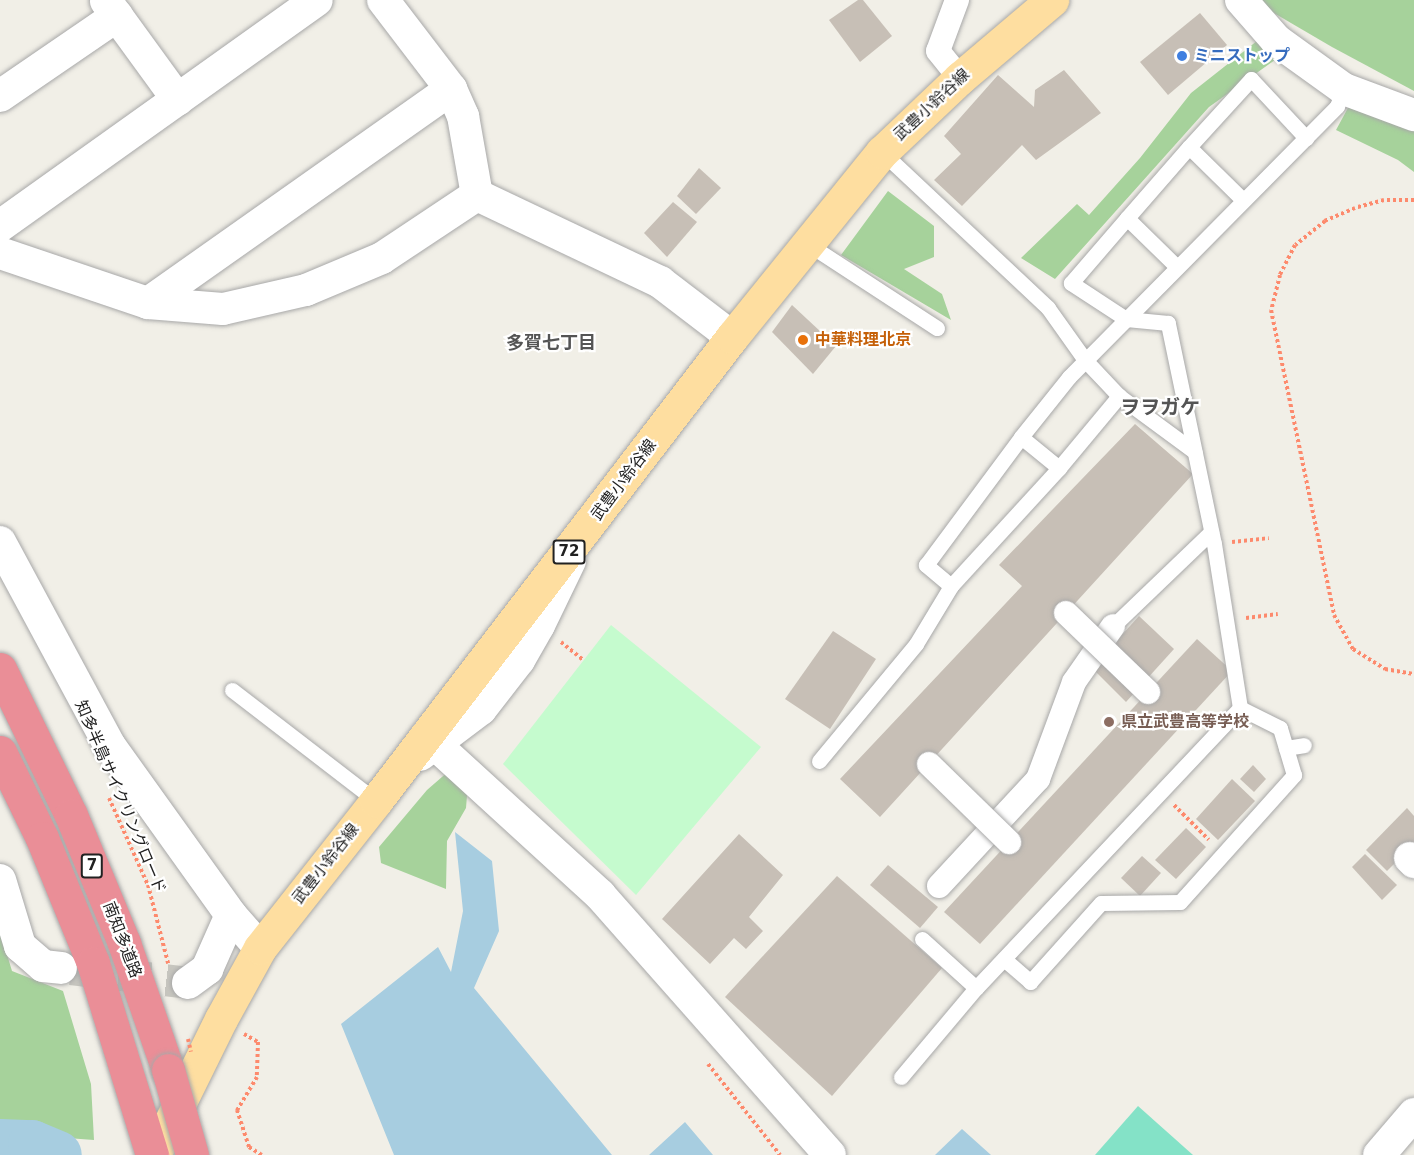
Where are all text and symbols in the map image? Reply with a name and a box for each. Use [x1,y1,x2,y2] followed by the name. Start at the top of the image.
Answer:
[1194,46,1290,66] place label: ミニストップ
[1175,49,1189,63] marker: ミニストップ
[890,65,974,145] street label: 武豊小鈴谷線
[815,330,911,350] place label: 中華料理北京
[506,332,596,354] district label: 多賀七丁目
[796,333,810,347] marker: 中華料理北京
[1120,395,1200,419] district label: ヲヲガケ
[587,436,661,524] street label: 武豊小鈴谷線
[552,540,586,564] road number: 72
[71,698,169,896] street label: 知多半島サイクリングロード
[1121,712,1249,732] place label: 県立武豊高等学校
[1102,715,1116,729] marker: 県立武豊高等学校
[289,820,363,908] street label: 武豊小鈴谷線
[80,854,104,878] road number: 7
[99,899,145,981] street label: 南知多道路

